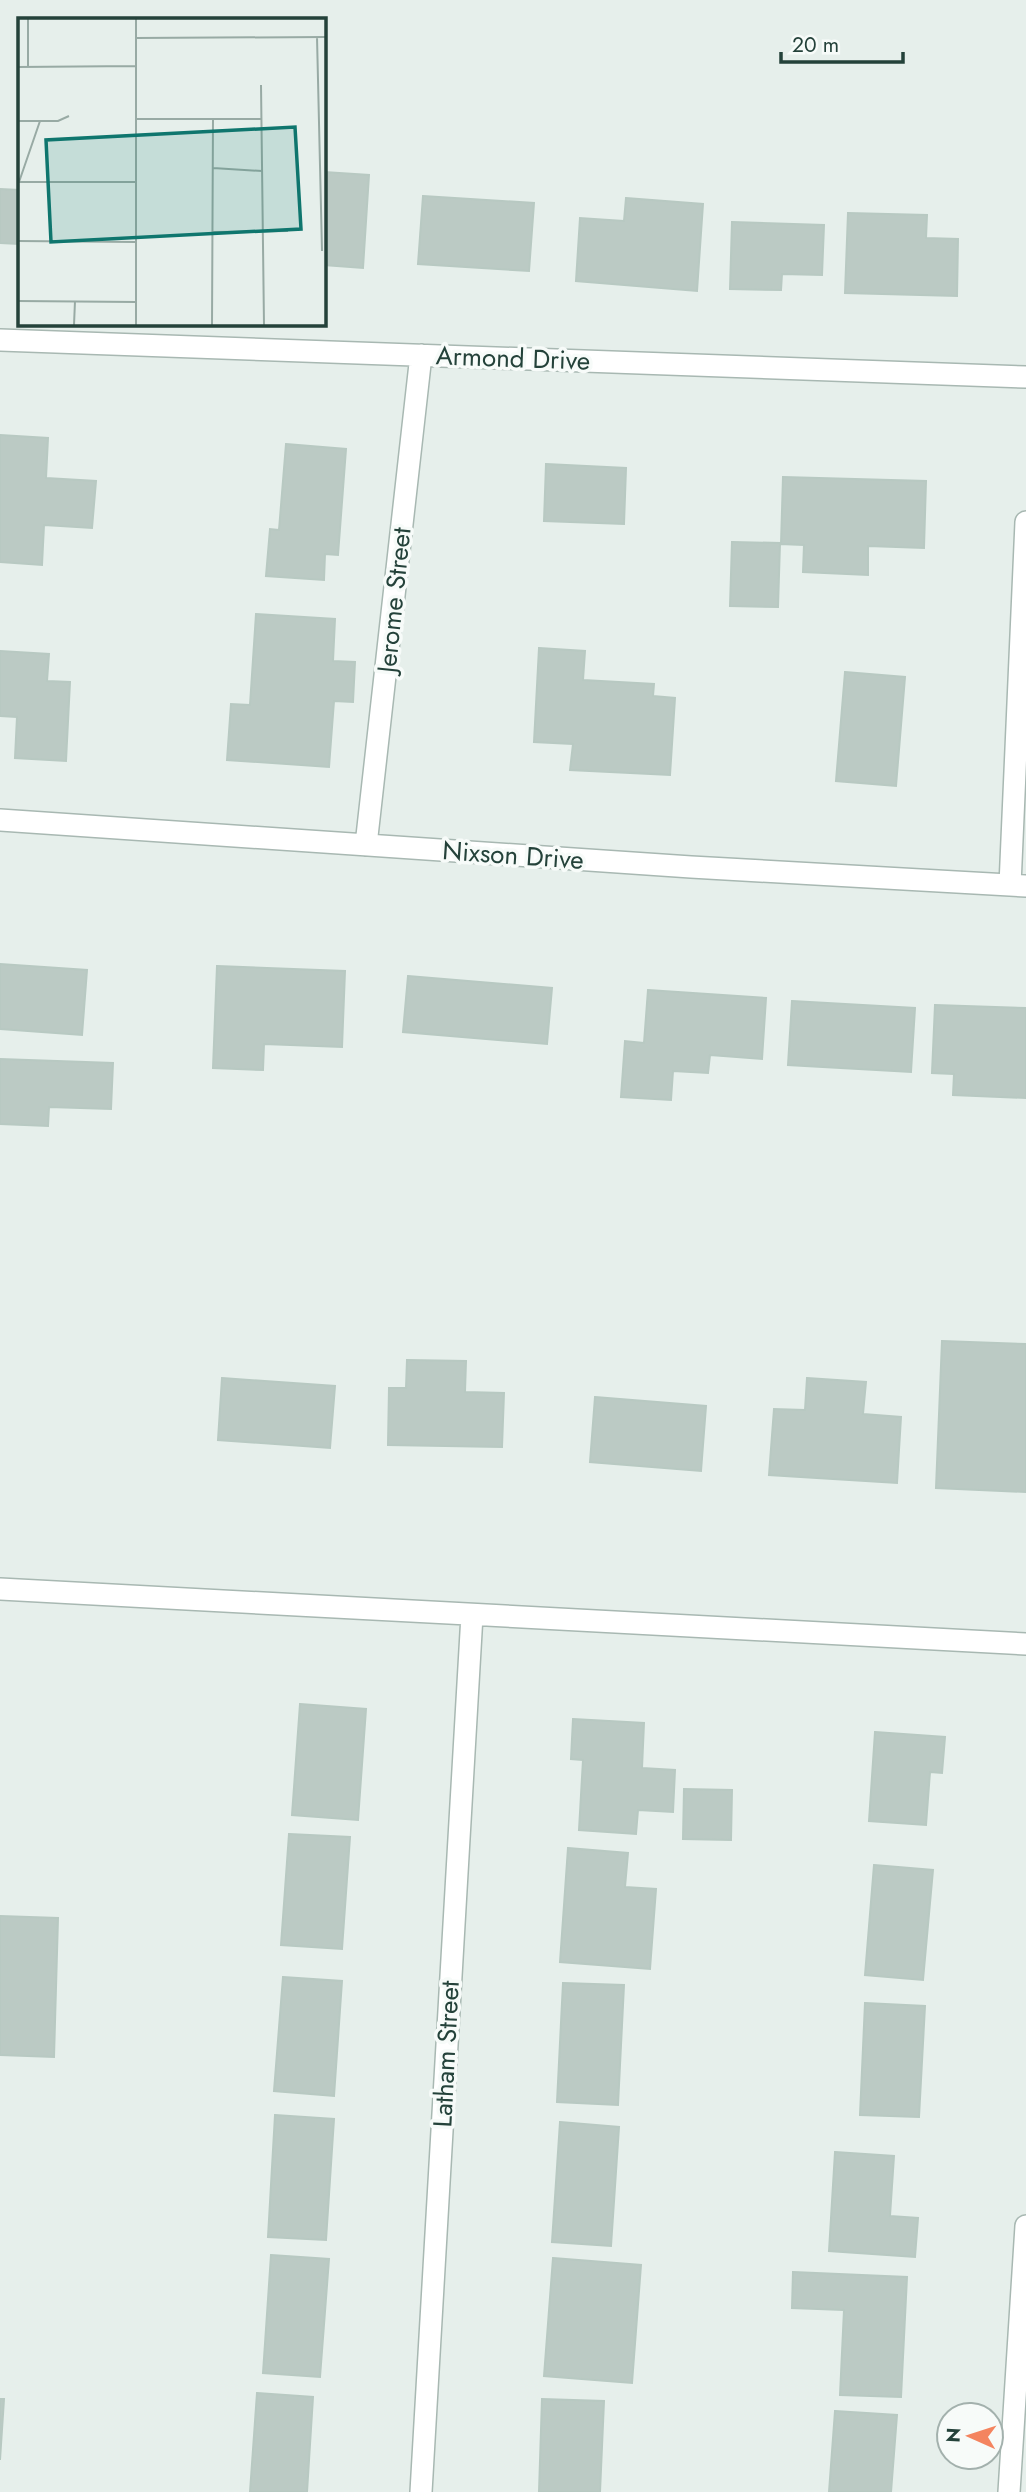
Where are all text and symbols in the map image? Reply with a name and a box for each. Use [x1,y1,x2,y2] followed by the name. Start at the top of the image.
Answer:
[18,18,326,326] inset map
[781,21,904,65] scale bar
[792,30,839,60] text: 20 m
[435,336,591,380] street label: Armond Drive
[367,525,421,678] street label: Jerome Street
[441,831,585,879] street label: Nixson Drive
[423,1979,469,2128] street label: Latham Street
[935,2401,1005,2471] north arrow
[940,2427,967,2443] text: N

